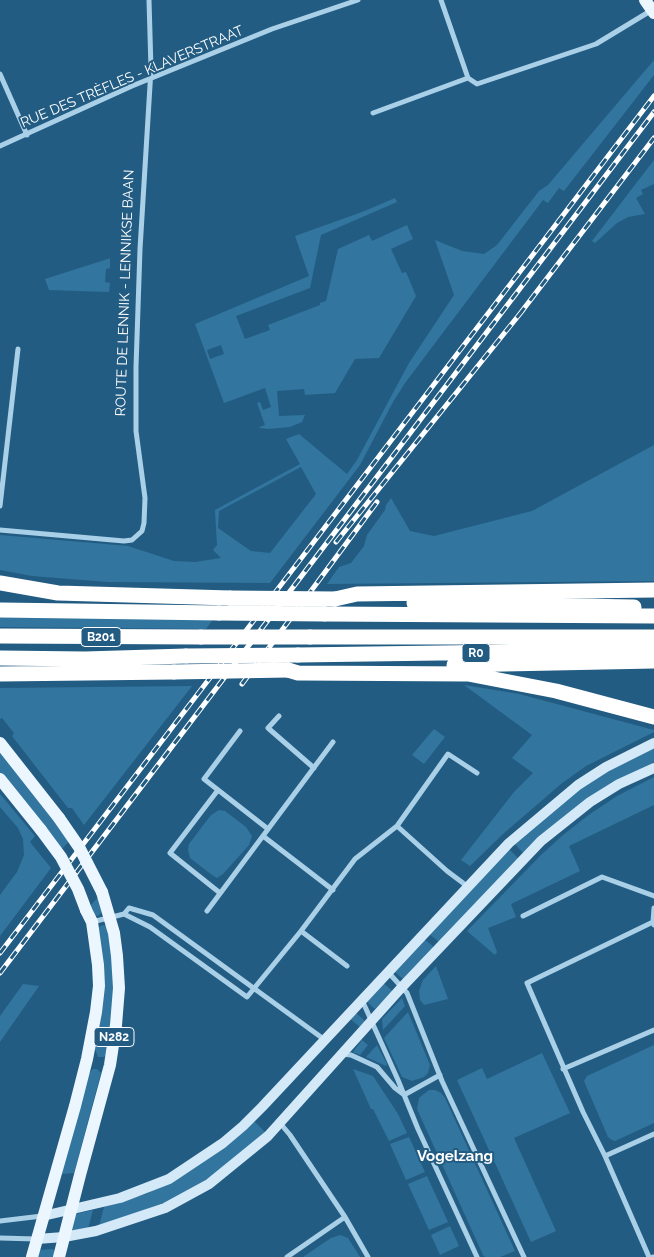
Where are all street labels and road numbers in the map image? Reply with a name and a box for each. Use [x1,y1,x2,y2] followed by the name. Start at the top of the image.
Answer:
[18,22,246,132] street label: RUE DES TRÈFLES - KLAVERSTRAAT
[112,169,138,417] street label: ROUTE DE LENNIK - LENNIKSE BAAN
[81,628,121,646] road number: B201
[462,644,490,662] road number: R0
[94,1028,134,1046] road number: N282

